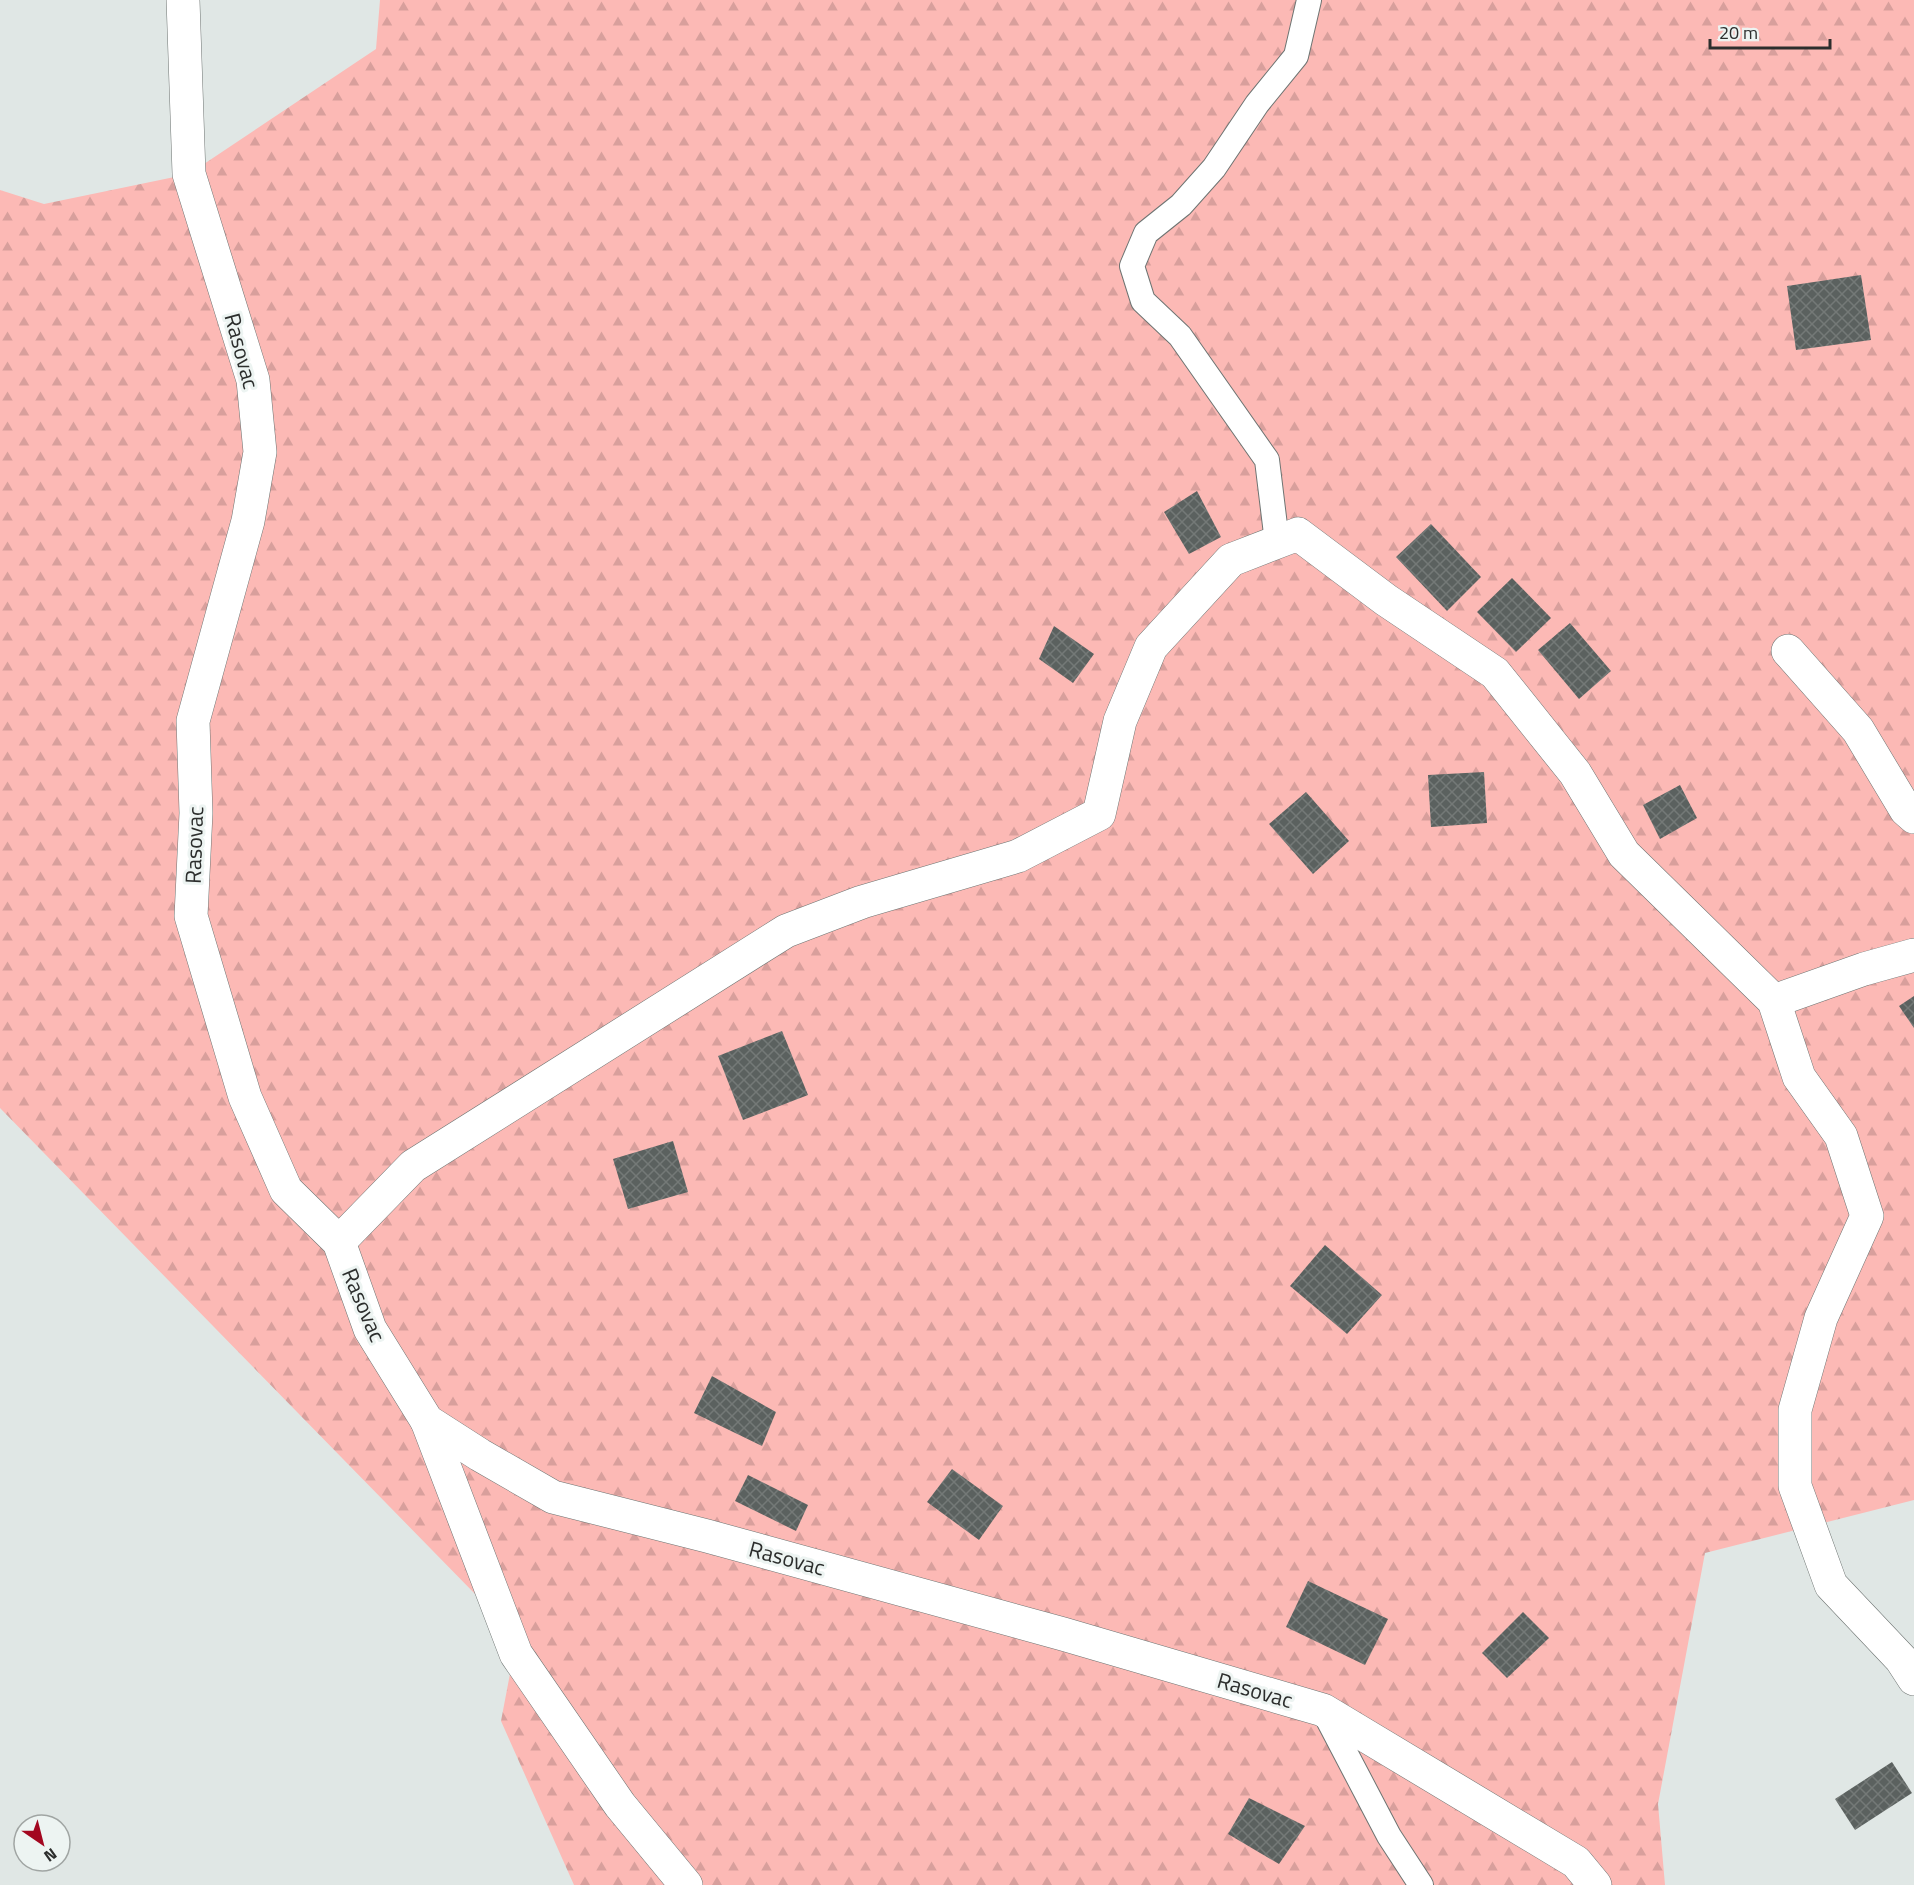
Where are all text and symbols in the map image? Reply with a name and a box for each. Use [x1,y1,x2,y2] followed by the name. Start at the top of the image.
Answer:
[1710,12,1830,50] scale bar
[1719,19,1758,46] text: 20 m
[216,309,268,393] street label: Rasovac
[176,806,212,884] street label: Rasovac
[333,1263,395,1347] street label: Rasovac
[745,1532,829,1584] street label: Rasovac
[1213,1663,1297,1717] street label: Rasovac
[12,1813,72,1873] north arrow
[39,1842,62,1868] text: N

